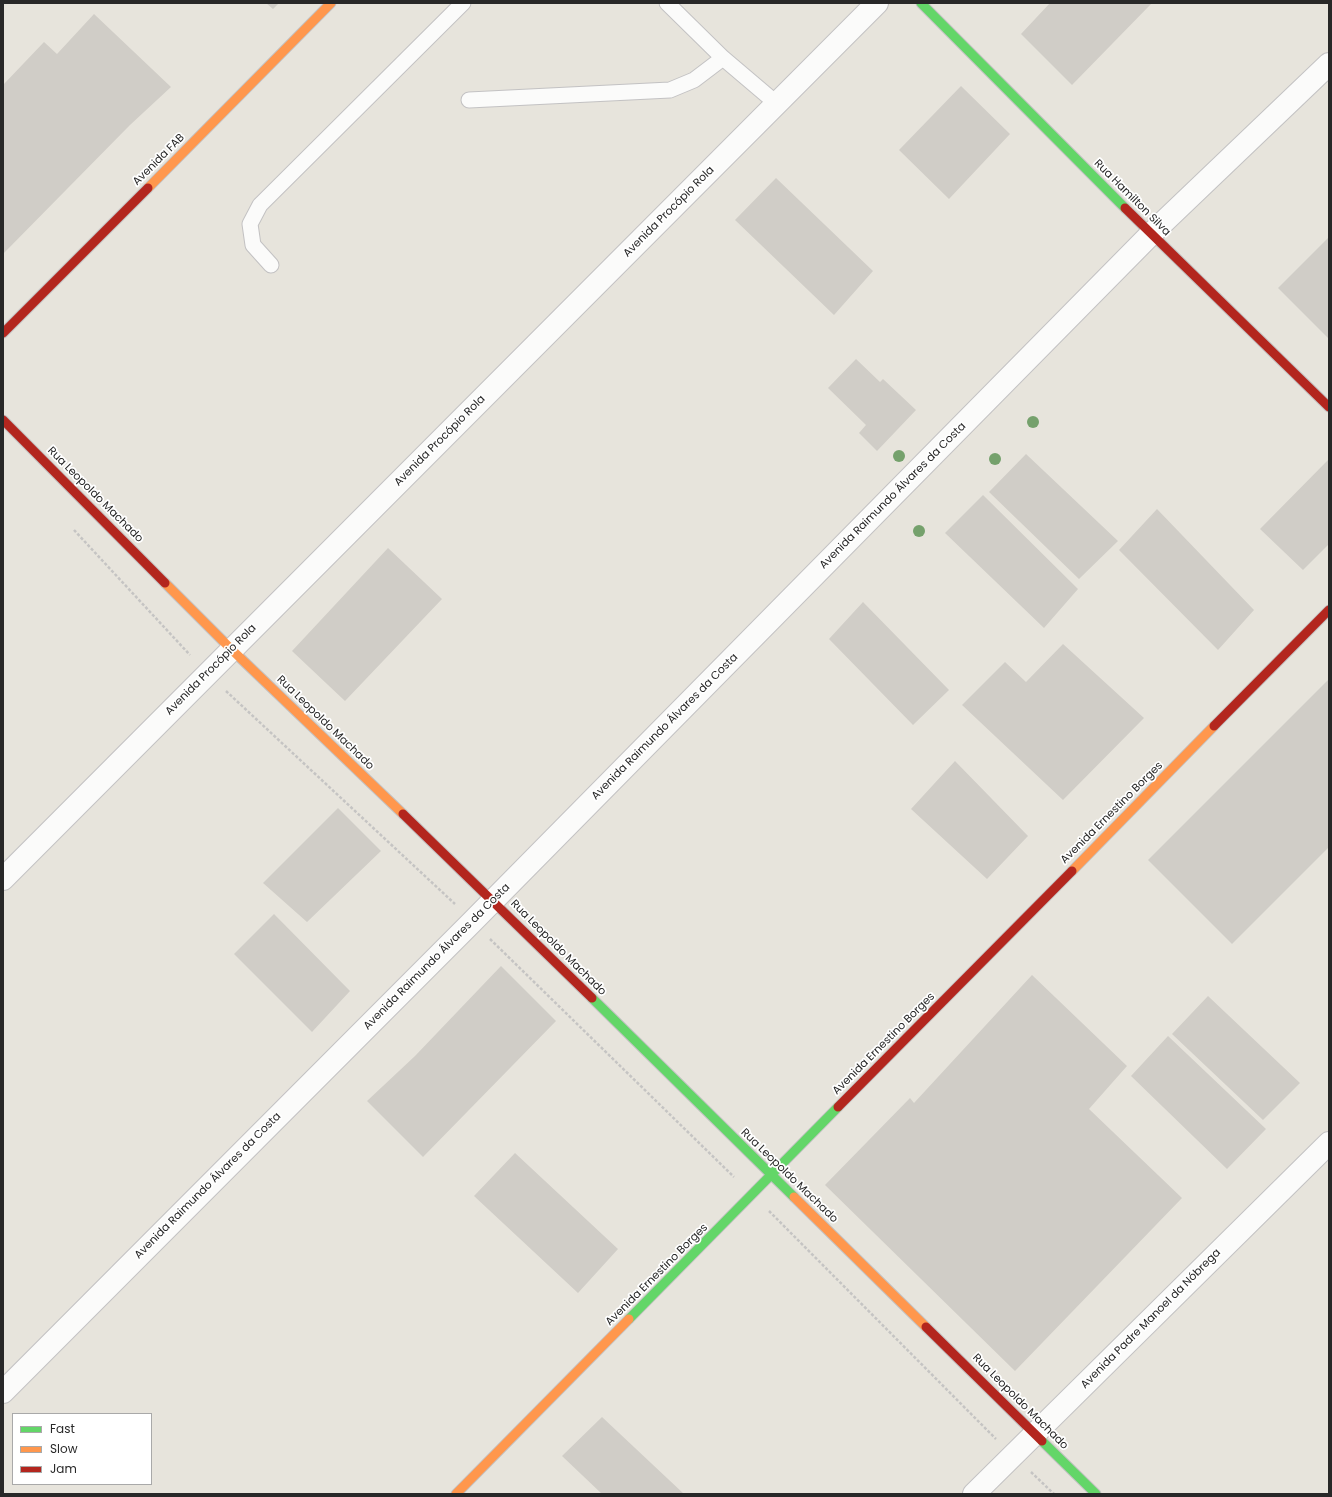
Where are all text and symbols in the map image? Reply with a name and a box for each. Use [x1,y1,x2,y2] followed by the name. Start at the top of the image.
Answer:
[130,131,188,189] street label: Avenida FAB
[1091,157,1173,239] street label: Rua Hamilton Silva
[621,164,717,260] street label: Avenida Procópio Rola
[392,393,488,489] street label: Avenida Procópio Rola
[817,420,969,572] street label: Avenida Raimundo Álvares da Costa
[44,444,146,546] street label: Rua Leopoldo Machado
[163,622,259,718] street label: Avenida Procópio Rola
[589,651,741,803] street label: Avenida Raimundo Álvares da Costa
[274,673,376,773] street label: Rua Leopoldo Machado
[1058,759,1166,867] street label: Avenida Ernestino Borges
[361,881,513,1033] street label: Avenida Raimundo Álvares da Costa
[507,897,609,999] street label: Rua Leopoldo Machado
[830,990,938,1098] street label: Avenida Ernestino Borges
[132,1110,284,1262] street label: Avenida Raimundo Álvares da Costa
[738,1126,840,1226] street label: Rua Leopoldo Machado
[603,1221,711,1329] street label: Avenida Ernestino Borges
[1078,1246,1224,1392] street label: Avenida Padre Manoel da Nóbrega
[969,1351,1071,1453] street label: Rua Leopoldo Machado
[12,1413,152,1485] legend
[50,1420,75,1437] text: Fast
[50,1440,78,1457] text: Slow
[50,1460,77,1477] text: Jam

